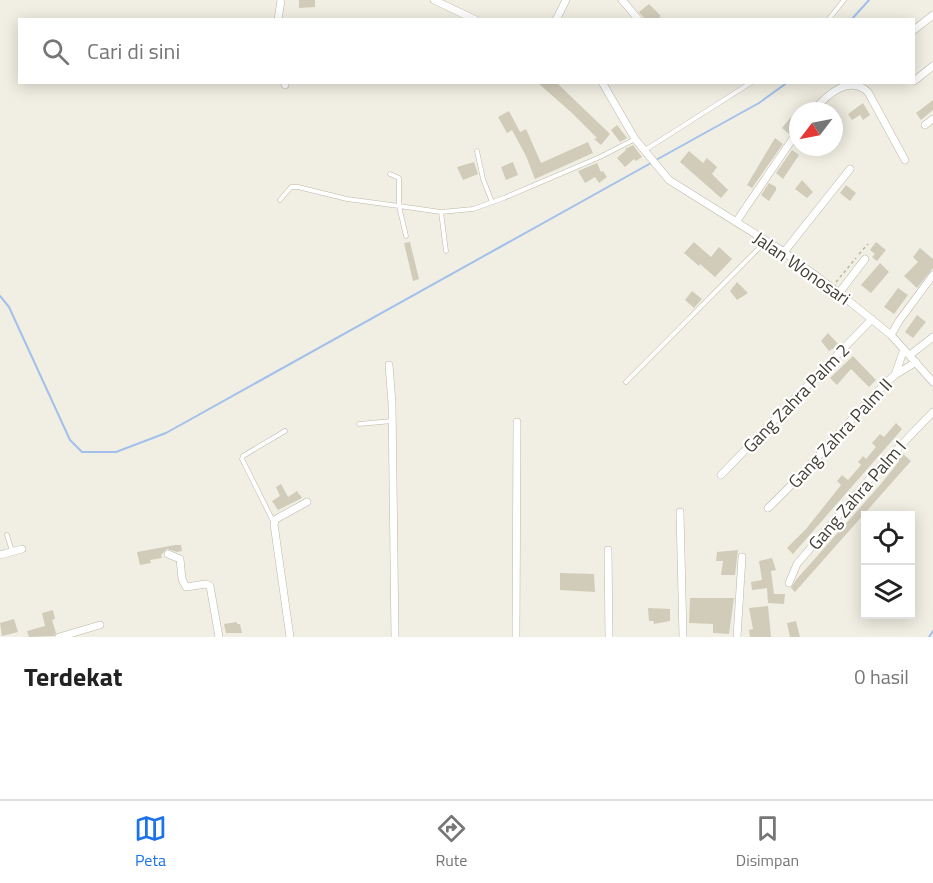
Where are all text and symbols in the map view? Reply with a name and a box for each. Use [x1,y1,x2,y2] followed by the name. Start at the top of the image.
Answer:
[18,18,915,84] search box
[87,34,180,68] text: Cari di sini
[39,35,72,68] icon: search
[789,102,843,156] north arrow
[748,225,856,311] street label: Jalan Wonosari
[736,337,856,459] street label: Gang Zahra Palm 2
[782,372,898,494] street label: Gang Zahra Palm II
[802,434,912,556] street label: Gang Zahra Palm I
[861,511,915,619] map controls
[861,511,915,565] button: locate
[861,565,915,619] button: layers
[24,657,123,696] text: Terdekat
[854,661,909,692] text: 0 hasil
[134,812,167,872] tab: Peta
[435,812,468,872] tab: Rute
[736,812,799,872] tab: Disimpan

